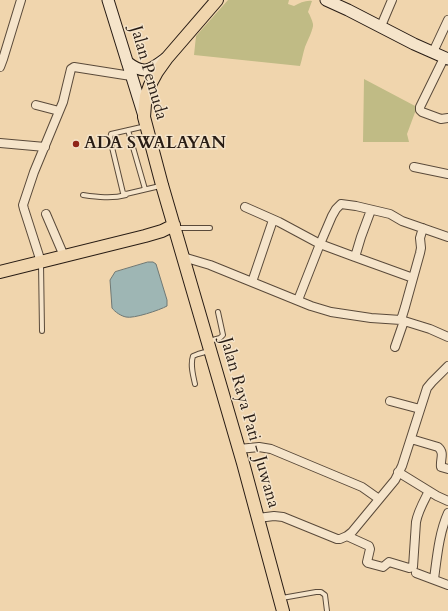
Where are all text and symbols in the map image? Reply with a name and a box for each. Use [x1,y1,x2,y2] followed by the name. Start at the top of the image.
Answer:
[125,24,171,122] street label: Jalan Pemuda
[84,134,226,154] place label: ADA SWALAYAN
[71,139,81,149] marker: ADA SWALAYAN
[215,335,283,511] street label: Jalan Raya Pati - Juwana

